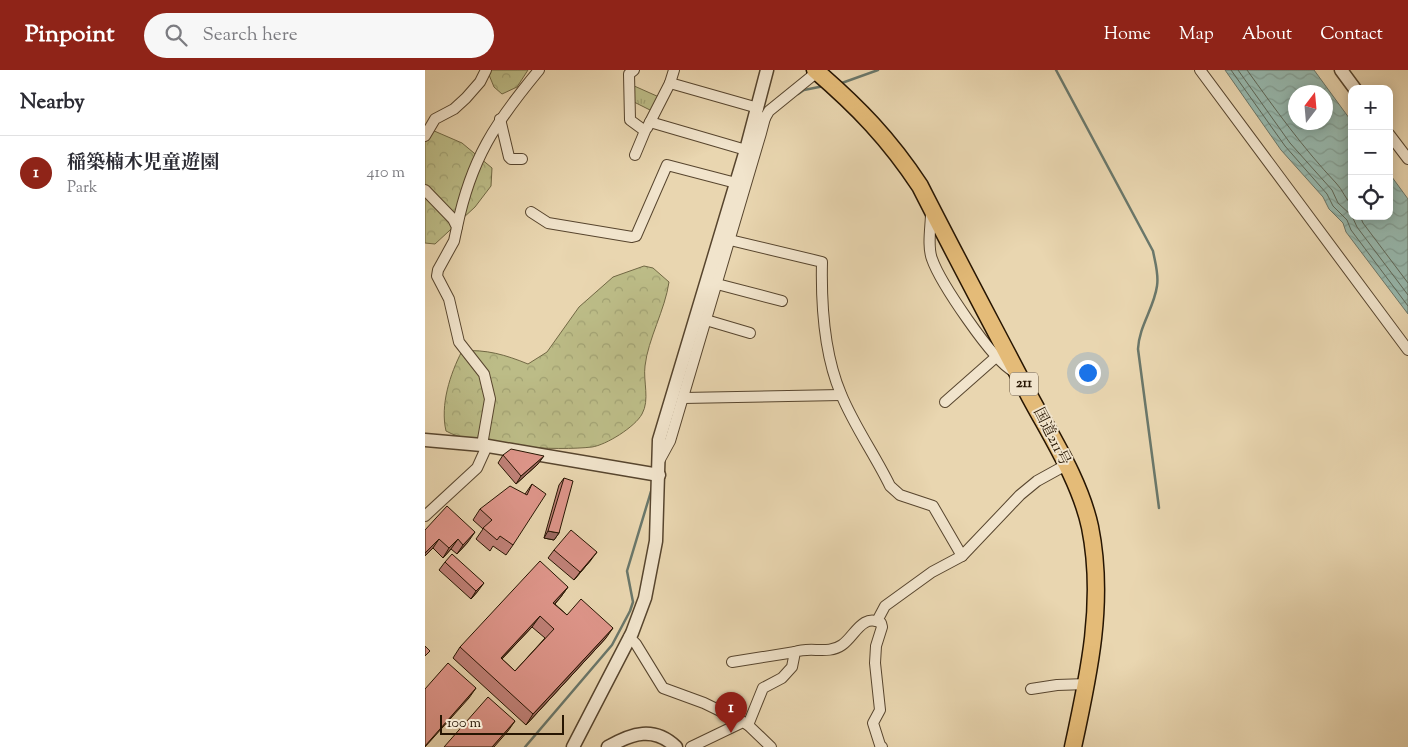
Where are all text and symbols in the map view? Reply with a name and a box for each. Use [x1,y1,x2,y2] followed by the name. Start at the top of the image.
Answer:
[144,13,494,58] search box
[25,18,114,52] text: Pinpoint
[162,21,190,49] icon: search
[202,22,298,49] text: Search here
[1104,22,1151,48] text: Home
[1179,22,1214,48] text: Map
[1242,22,1292,48] text: About
[1320,22,1383,48] text: Contact
[1288,85,1333,130] north arrow
[1348,85,1393,220] map controls
[1348,85,1393,130] button: +
[20,88,85,118] text: Nearby
[1348,130,1393,175] button: −
[67,150,219,177] text: 稲築楠木児童遊園
[33,162,39,185] text: 1
[367,162,405,185] text: 410 m
[1348,175,1393,220] button: locate
[67,177,98,200] text: Park
[1075,360,1101,386] your location
[1010,372,1038,396] road number: 211
[1028,405,1074,469] street label: 国道211号
[715,692,747,733] pin: 1
[440,712,564,735] scale bar
[447,714,481,734] text: 100 m

